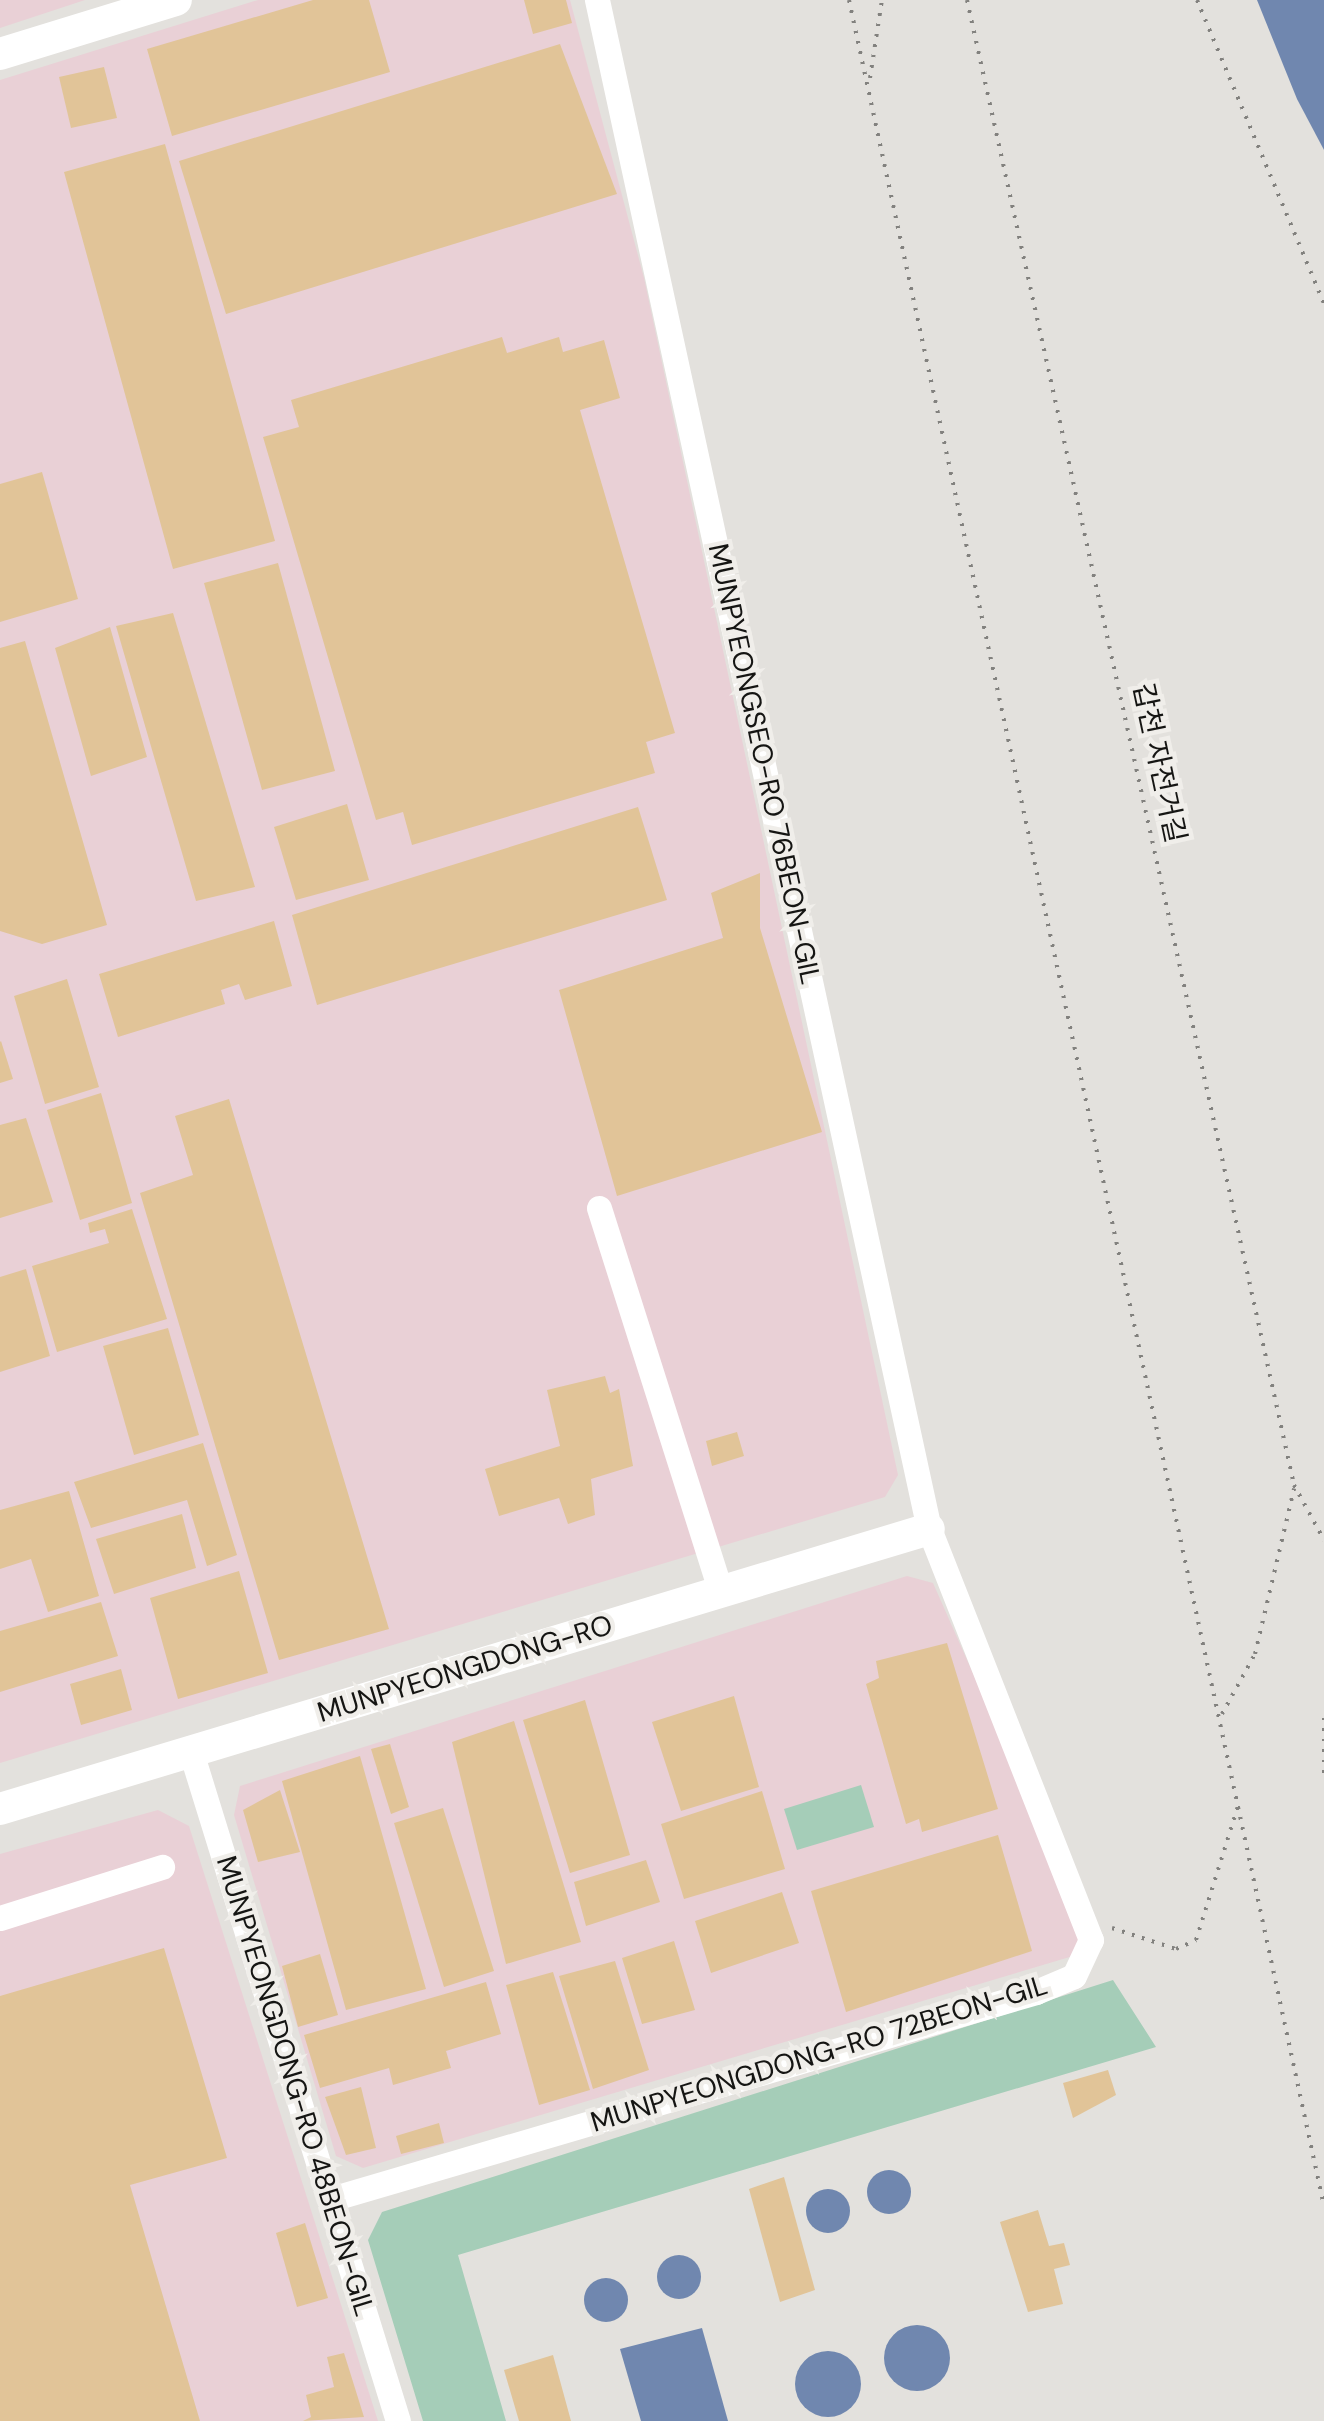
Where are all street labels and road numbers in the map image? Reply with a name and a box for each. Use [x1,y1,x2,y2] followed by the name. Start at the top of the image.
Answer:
[701,541,827,987] street label: MUNPYEONGSEO-RO 76BEON-GIL
[1126,680,1192,846] street label: 갑천 자전거길
[314,1608,616,1730] street label: MUNPYEONGDONG-RO
[209,1852,381,2320] street label: MUNPYEONGDONG-RO 48BEON-GIL
[587,1968,1051,2140] street label: MUNPYEONGDONG-RO 72BEON-GIL

